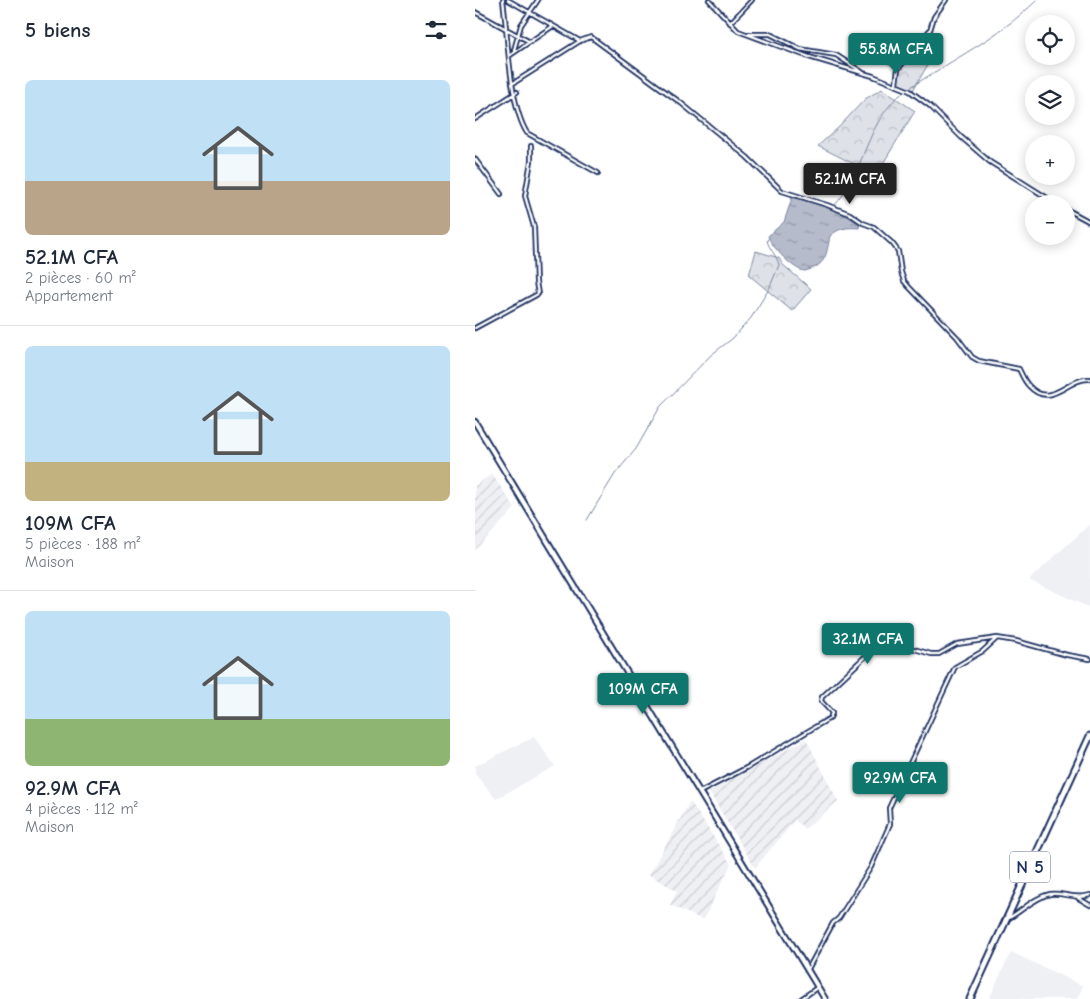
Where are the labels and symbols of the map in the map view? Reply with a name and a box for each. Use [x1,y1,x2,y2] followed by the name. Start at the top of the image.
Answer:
[839,32,953,75] pin: 55.8M CFA
[793,162,907,205] pin: 52.1M CFA
[811,622,925,665] pin: 32.1M CFA
[591,672,695,715] pin: 109M CFA
[843,762,957,804] pin: 92.9M CFA
[1010,852,1050,882] road number: N 5

